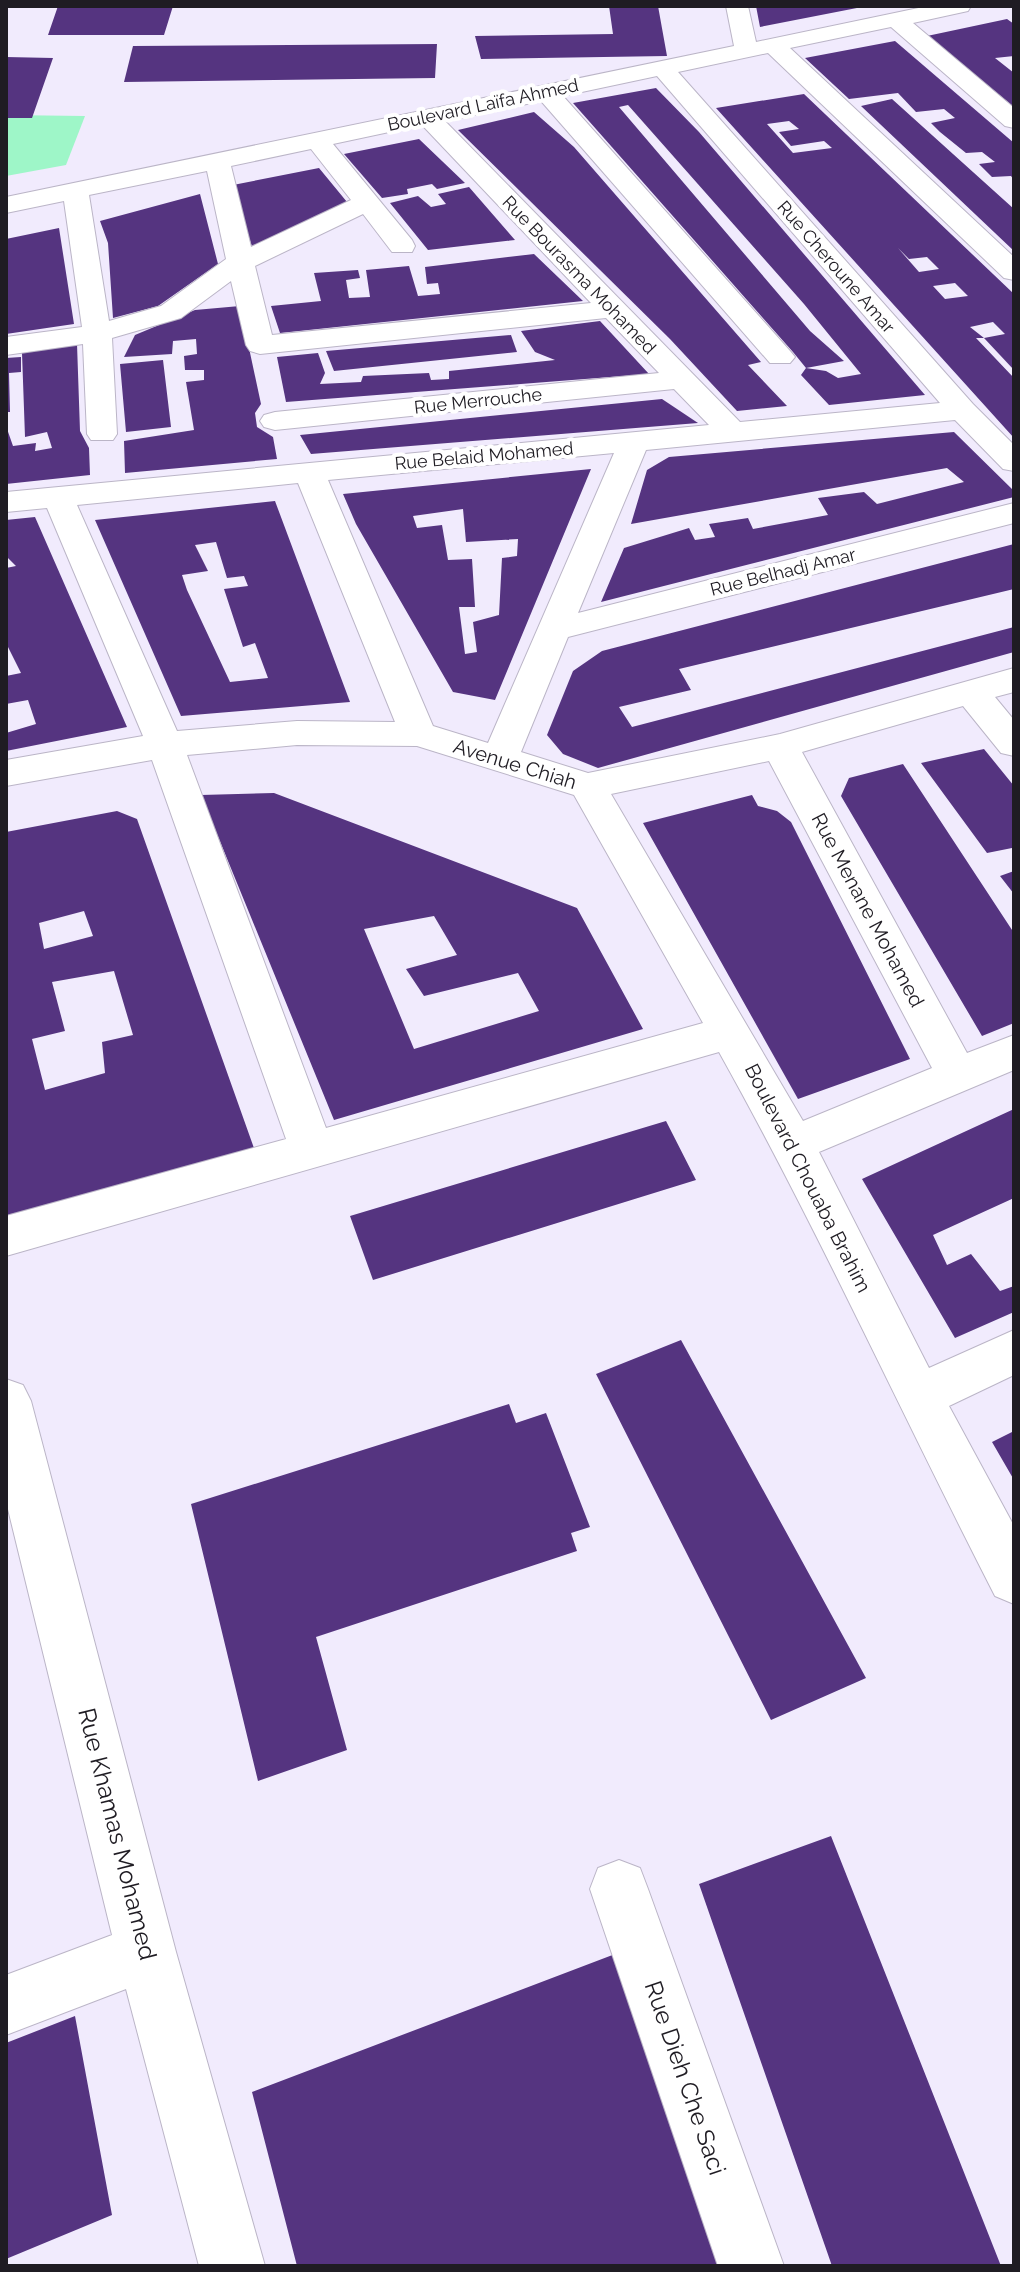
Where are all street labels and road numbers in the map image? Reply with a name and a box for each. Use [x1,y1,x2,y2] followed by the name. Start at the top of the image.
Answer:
[386,74,580,135] street label: Boulevard Laïfa Ahmed
[498,191,660,358] street label: Rue Bourasma Mohamed
[773,196,900,338] street label: Rue Cheroune Amar
[413,383,543,418] street label: Rue Merrouche
[394,437,574,474] street label: Rue Belaid Mohamed
[708,543,859,600] street label: Rue Belhadj Amar
[450,734,580,794] street label: Avenue Chiah
[807,809,929,1011] street label: Rue Menane Mohamed
[740,1060,876,1296] street label: Boulevard Chouaba Brahim
[72,1705,163,1963] street label: Rue Khamas Mohamed
[639,1977,732,2179] street label: Rue Dieh Che Saci

